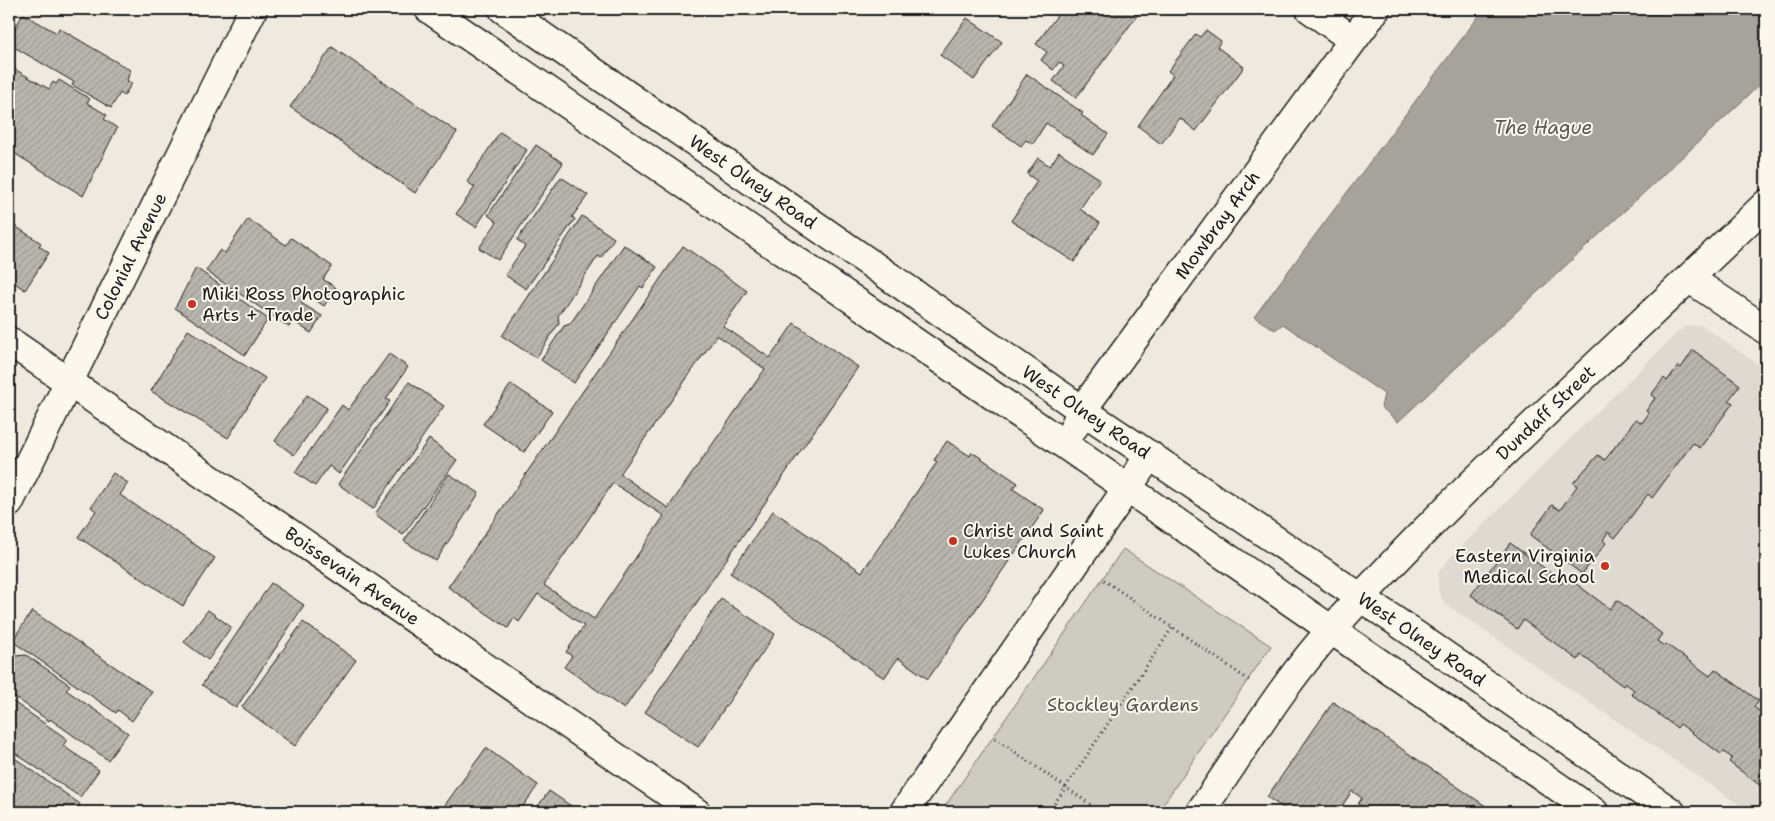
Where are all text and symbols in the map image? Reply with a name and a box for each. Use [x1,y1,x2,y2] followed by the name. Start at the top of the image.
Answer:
[1494,115,1592,140] water label: The Hague
[684,129,822,235] street label: West Olney Road
[1170,166,1265,284] street label: Mowbray Arch
[89,189,172,324] street label: Colonial Avenue
[202,282,406,327] place label: Miki Ross Photographic Arts + Trade
[186,298,198,310] marker: Miki Ross Photographic Arts + Trade
[1017,360,1155,465] street label: West Olney Road
[1491,360,1601,466] street label: Dundaff Street
[963,519,1104,564] place label: Christ and Saint Lukes Church
[280,521,424,631] street label: Boissevain Avenue
[947,535,959,547] marker: Christ and Saint Lukes Church
[1455,544,1596,589] place label: Eastern Virginia Medical School
[1599,560,1611,572] marker: Eastern Virginia Medical School
[1353,587,1490,692] street label: West Olney Road
[1047,693,1199,717] park label: Stockley Gardens

